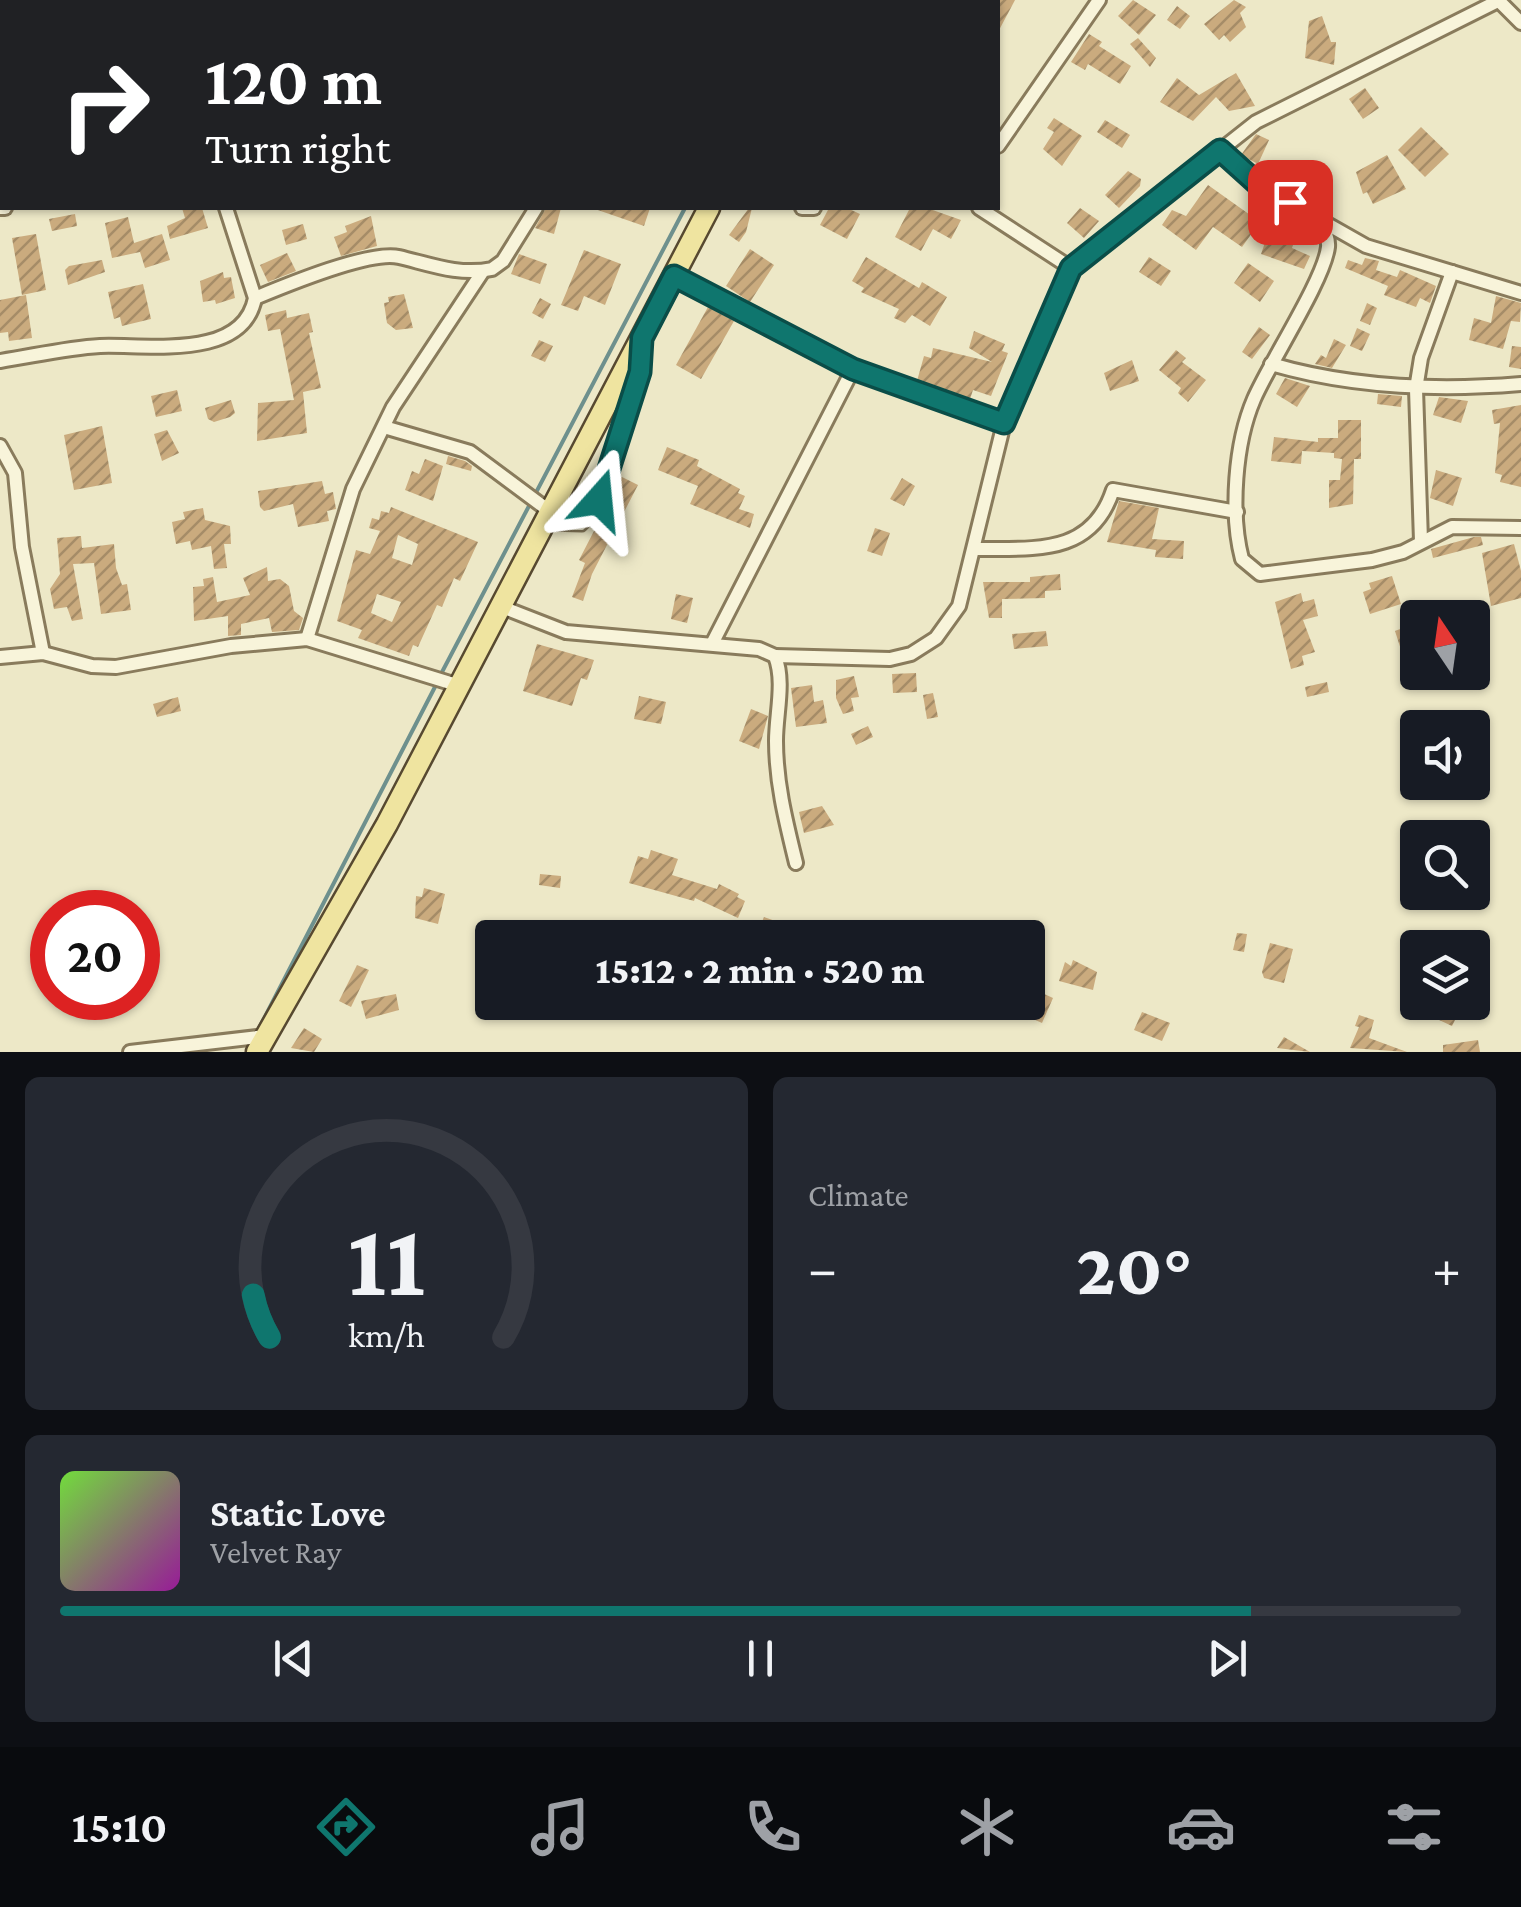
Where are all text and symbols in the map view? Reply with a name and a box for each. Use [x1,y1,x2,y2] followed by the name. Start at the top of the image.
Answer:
[40,40,170,170] icon: right
[205,41,382,119] text: 120 m
[205,123,390,173] text: Turn right
[1248,160,1333,245] pin
[1263,175,1318,230] icon: arrive
[547,448,651,552] position arrow
[1400,600,1490,690] north arrow
[1400,600,1490,1020] map controls
[1400,710,1490,800] button: sound
[1400,820,1490,910] button: search
[30,890,160,1020] speed limit sign: 20
[1400,930,1490,1020] button: layers
[596,949,924,991] text: 15:12 · 2 min · 520 m
[808,1177,909,1213] text: Climate
[348,1202,425,1317] text: 11
[1076,1227,1193,1310] text: 20°
[808,1238,837,1299] text: −
[1432,1238,1461,1299] text: +
[348,1315,425,1355] text: km/h
[210,1492,386,1534] text: Static Love
[210,1534,341,1570] text: Velvet Ray
[266,1631,321,1686] icon: previous
[733,1631,788,1686] icon: pause
[1200,1631,1255,1686] icon: next
[311,1792,381,1862] icon: directions
[525,1792,595,1862] icon: music
[738,1792,808,1862] icon: phone
[952,1792,1022,1862] icon: climate
[1166,1792,1236,1862] icon: car
[1379,1792,1449,1862] icon: filters
[72,1802,167,1852] text: 15:10

